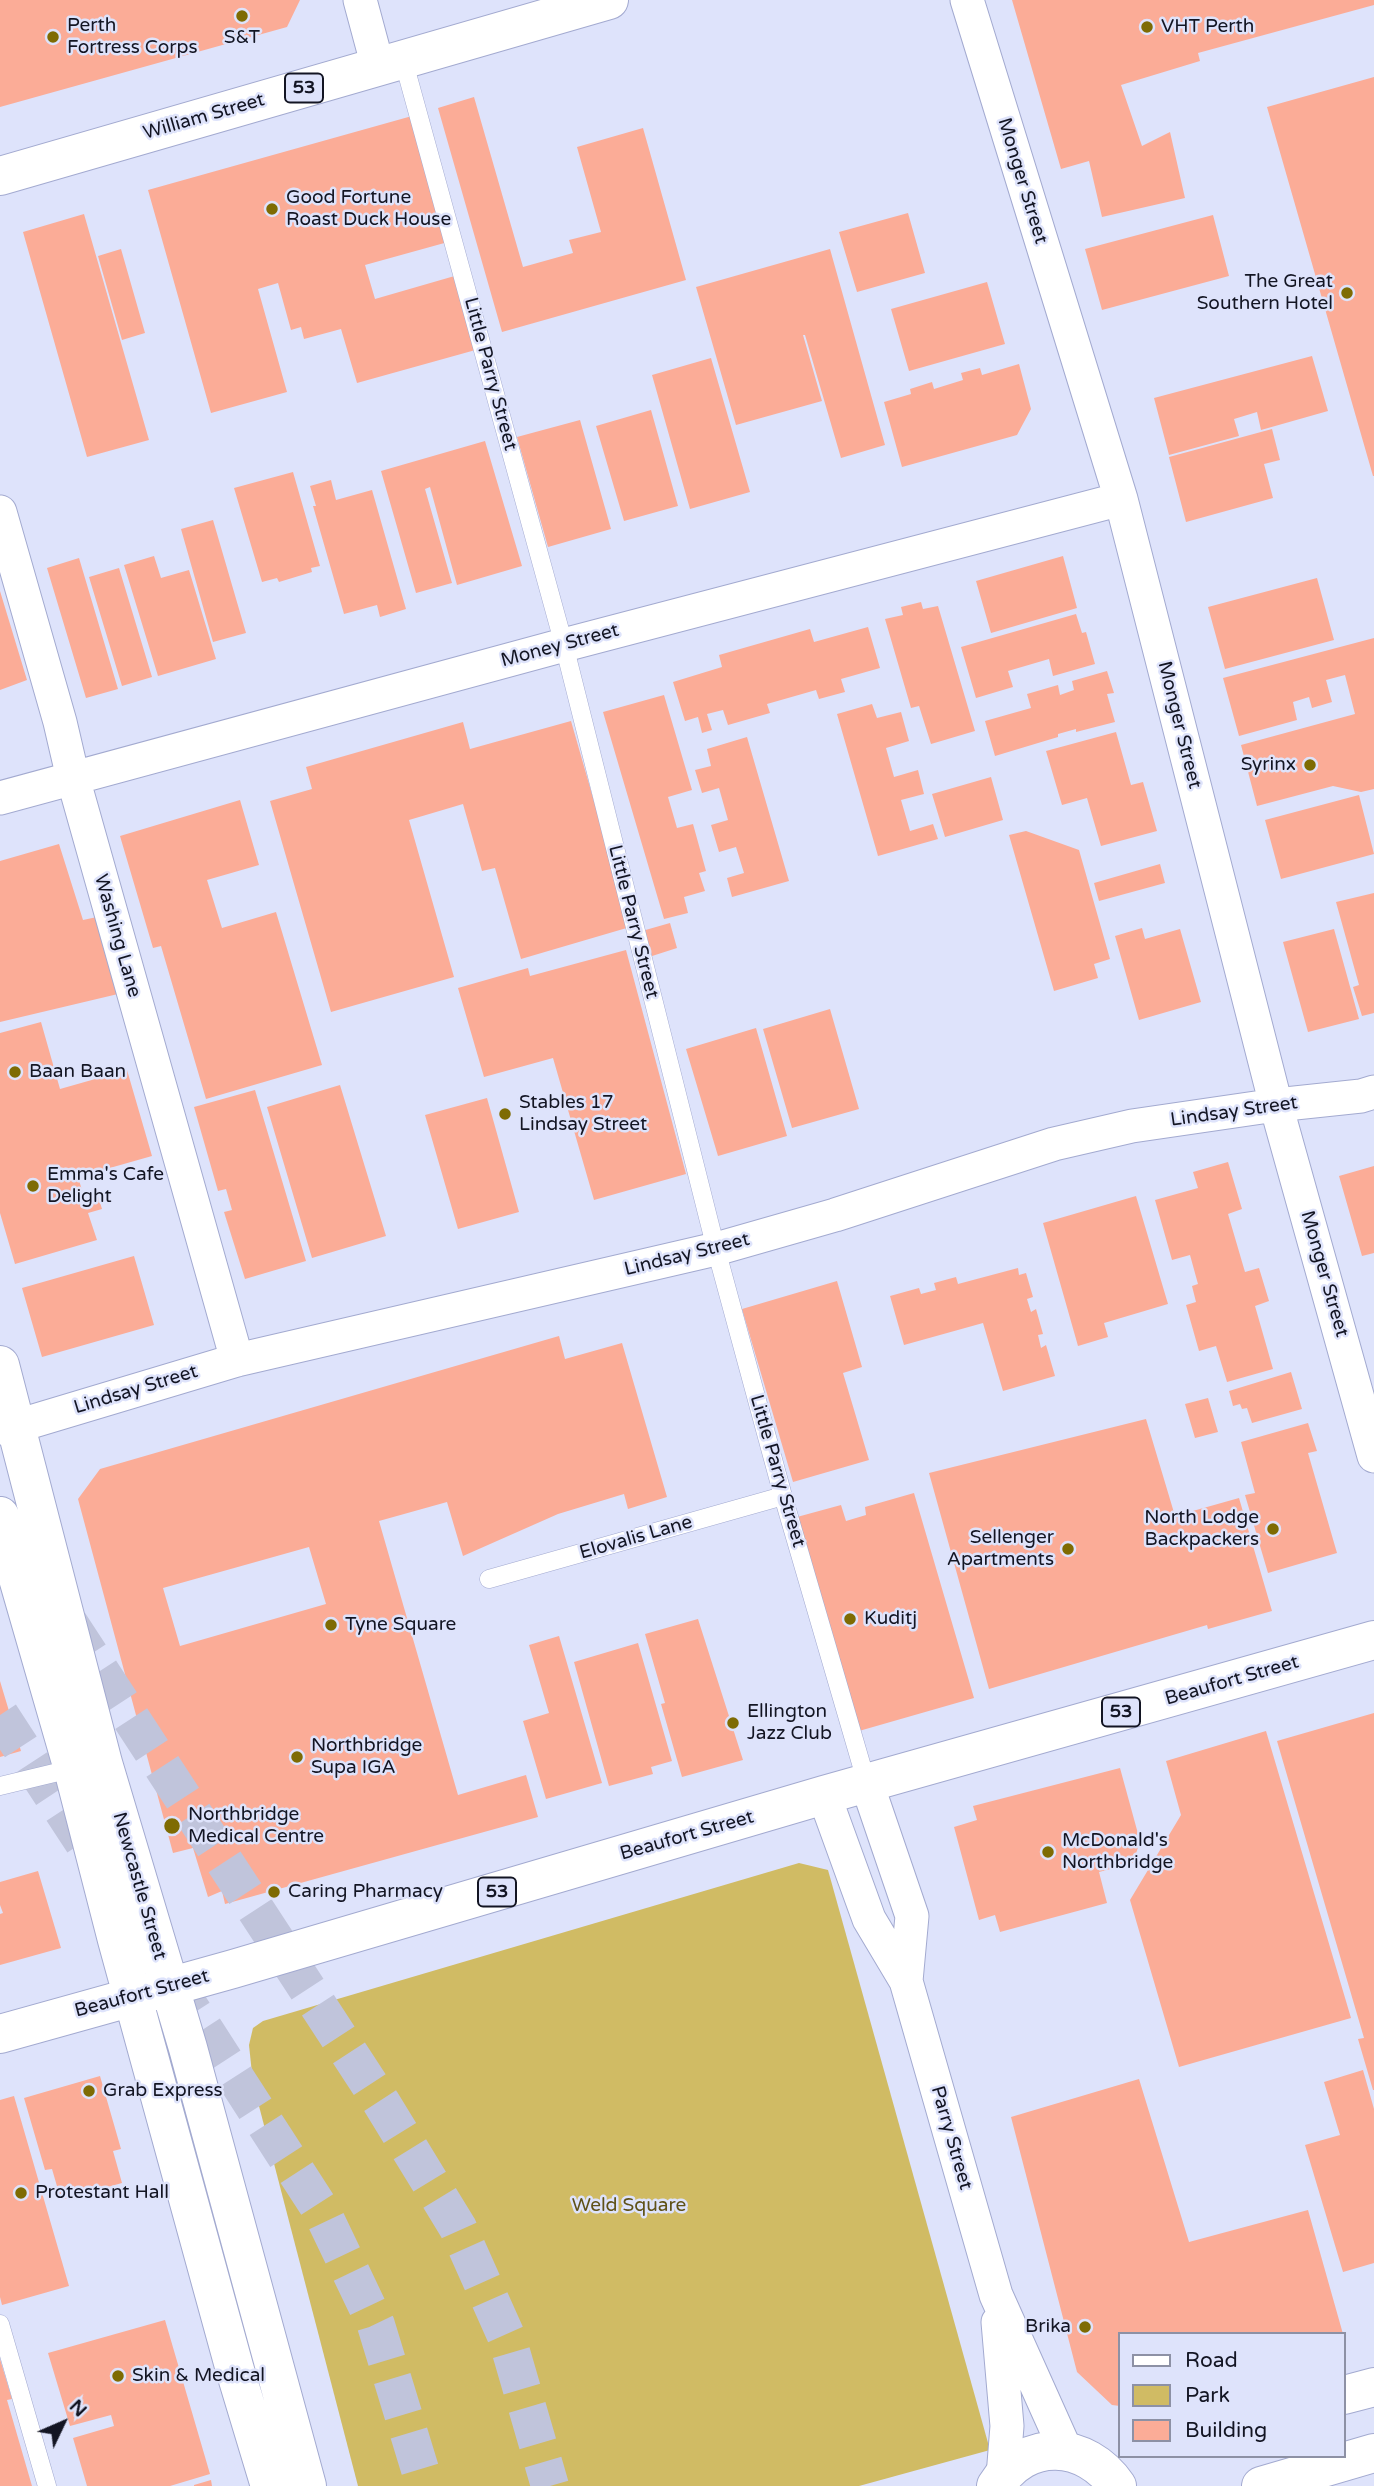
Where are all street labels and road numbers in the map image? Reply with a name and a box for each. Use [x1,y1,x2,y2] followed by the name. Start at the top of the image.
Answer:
[285,74,323,102] road number: 53
[141,89,267,145] street label: William Street
[992,115,1052,247] street label: Monger Street
[459,295,521,453] street label: Little Parry Street
[498,619,622,673] street label: Money Street
[1152,659,1206,791] street label: Monger Street
[603,843,663,1001] street label: Little Parry Street
[89,872,145,1000] street label: Washing Lane
[1169,1092,1299,1132] street label: Lindsay Street
[1295,1208,1353,1340] street label: Monger Street
[622,1228,752,1282] street label: Lindsay Street
[71,1360,201,1420] street label: Lindsay Street
[744,1392,810,1550] street label: Little Parry Street
[577,1511,695,1565] street label: Elovalis Lane
[1163,1651,1301,1711] street label: Beaufort Street
[1102,1698,1140,1727] road number: 53
[618,1806,756,1866] street label: Beaufort Street
[107,1810,171,1962] street label: Newcastle Street
[478,1878,516,1906] road number: 53
[72,1965,212,2023] street label: Beaufort Street
[925,2083,977,2193] street label: Parry Street

